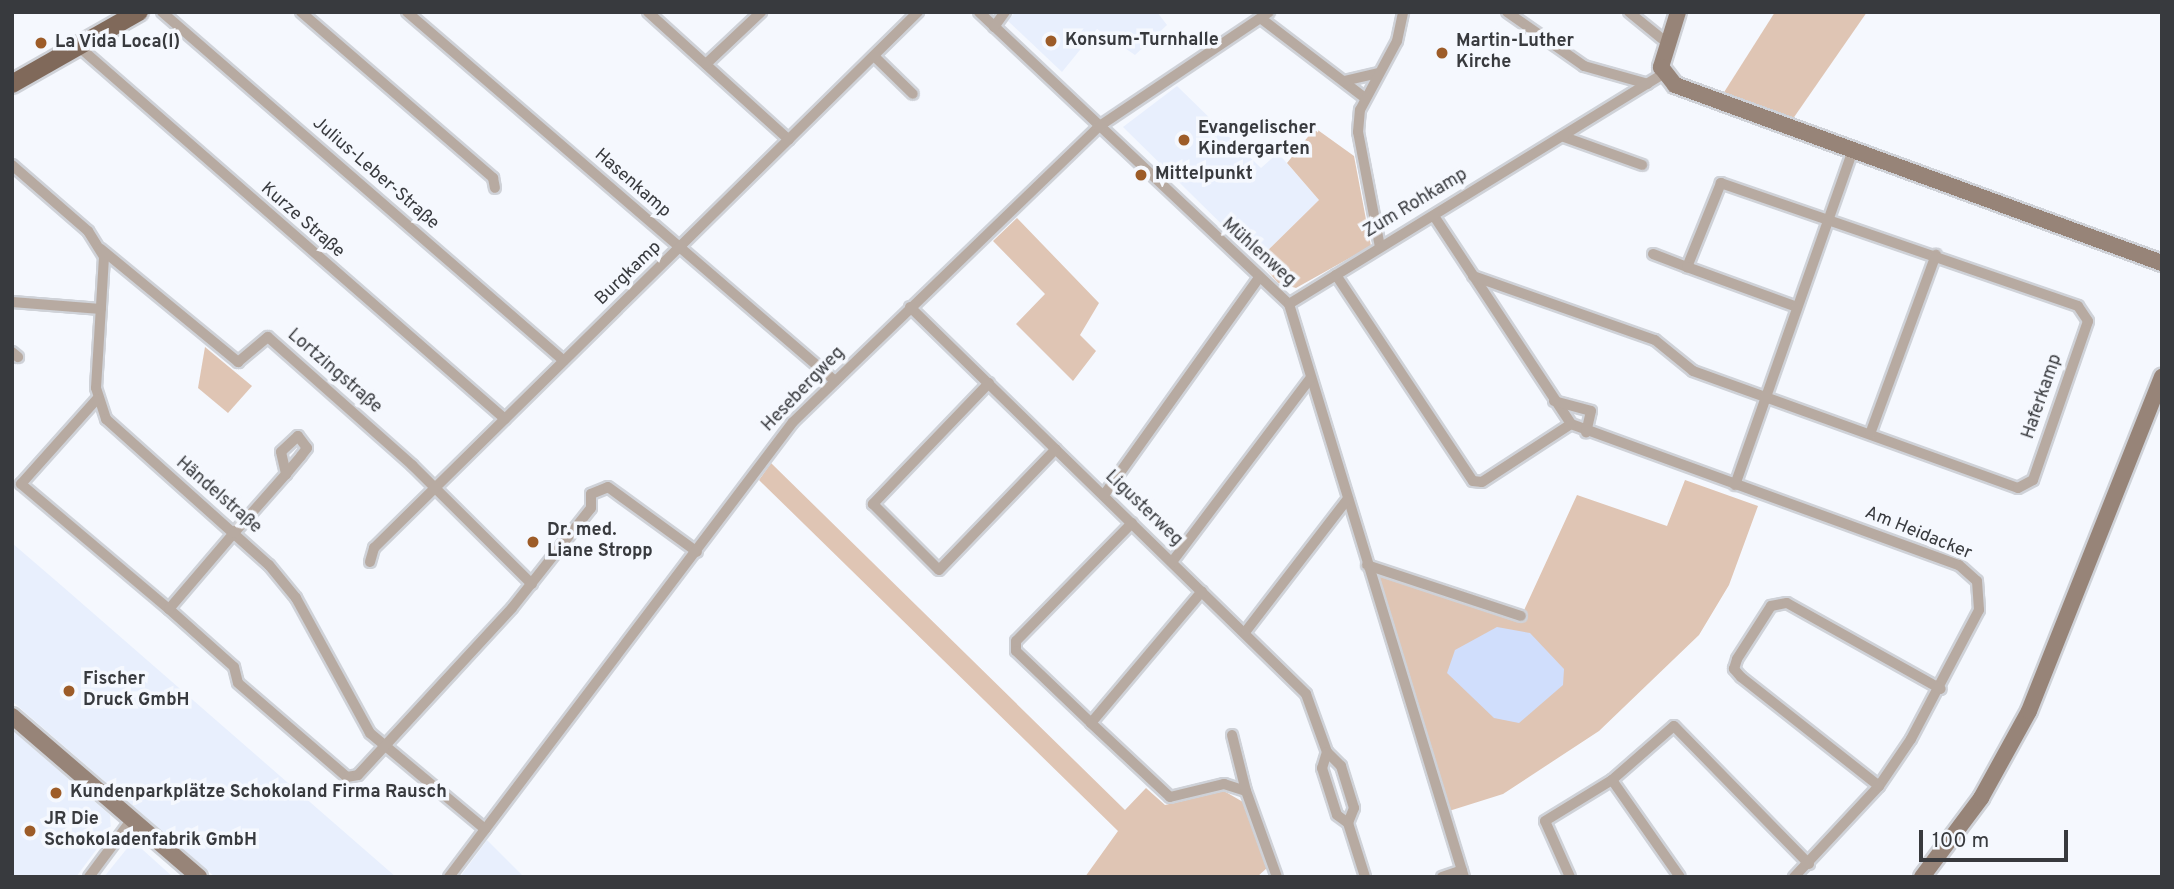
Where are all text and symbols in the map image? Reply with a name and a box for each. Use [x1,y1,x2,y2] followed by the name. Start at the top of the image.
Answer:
[1065,30,1219,52] place label: Konsum-Turnhalle
[55,32,181,54] place label: La Vida Loca(l)
[1456,32,1574,74] place label: Martin-Luther Kirche
[1043,33,1059,49] marker: Konsum-Turnhalle
[33,35,49,51] marker: La Vida Loca(l)
[1434,45,1450,61] marker: Martin-Luther Kirche
[307,113,443,235] street label: Julius-Leber-Straße
[1198,119,1316,162] place label: Evangelischer Kindergarten
[1176,132,1192,148] marker: Evangelischer Kindergarten
[589,145,675,223] street label: Hasenkamp
[1155,164,1253,186] place label: Mittelpunkt
[1360,164,1472,244] street label: Zum Rohkamp
[1133,167,1149,183] marker: Mittelpunkt
[256,179,348,263] street label: Kurze Straße
[1217,214,1299,292] street label: Mühlenweg
[592,237,666,311] street label: Burgkamp
[282,325,386,419] street label: Lortzingstraße
[758,343,850,437] street label: Hesebergweg
[2018,352,2068,442] street label: Haferkamp
[171,453,265,539] street label: Händelstraße
[1100,467,1186,551] street label: Ligusterweg
[1861,503,1975,565] street label: Am Heidacker
[547,521,653,564] place label: Dr. med. Liane Stropp
[525,534,541,550] marker: Dr. med. Liane Stropp
[83,670,190,712] place label: Fischer Druck GmbH
[61,683,77,699] marker: Fischer Druck GmbH
[70,782,447,804] place label: Kundenparkplätze Schokoland Firma Rausch
[48,785,64,801] marker: Kundenparkplätze Schokoland Firma Rausch
[44,810,257,852] place label: JR Die Schokoladenfabrik GmbH
[1922,816,2071,860] scale bar
[22,823,38,839] marker: JR Die Schokoladenfabrik GmbH
[1932,828,1989,855] text: 100 m

